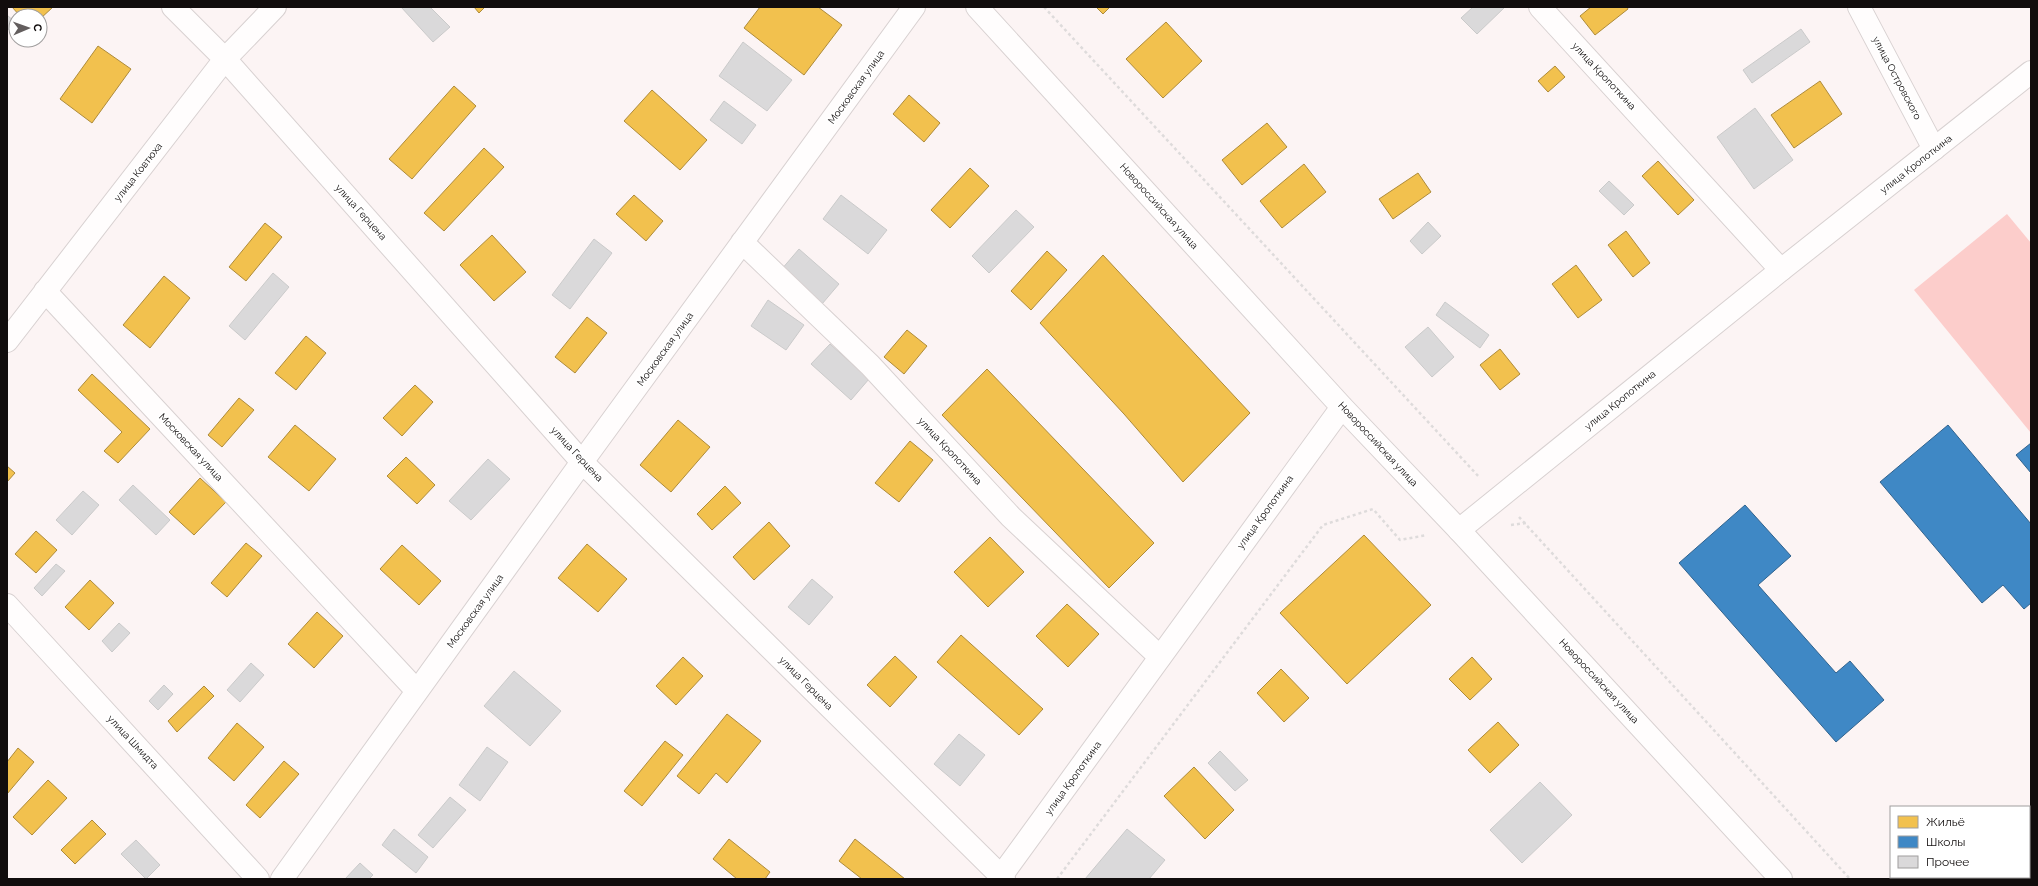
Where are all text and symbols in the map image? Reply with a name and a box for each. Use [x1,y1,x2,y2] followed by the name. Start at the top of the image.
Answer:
[8,8,48,48] north arrow
[31,24,44,32] text: С
[1870,35,1924,121] street label: улица Островского
[1570,40,1638,112] street label: улица Кропоткина
[826,48,886,126] street label: Московская улица
[1878,133,1954,195] street label: улица Кропоткина
[112,141,164,203] street label: улица Ковтюха
[1118,161,1200,251] street label: Новороссийская улица
[333,182,389,242] street label: улица Герцена
[635,310,695,388] street label: Московская улица
[1582,368,1658,432] street label: улица Кропоткина
[1336,400,1420,488] street label: Новороссийская улица
[157,411,225,483] street label: Московская улица
[916,415,984,487] street label: улица Кропоткина
[549,424,605,484] street label: улица Герцена
[1235,473,1295,551] street label: улица Кропоткина
[445,572,505,650] street label: Московская улица
[1557,637,1641,725] street label: Новороссийская улица
[777,654,835,712] street label: улица Герцена
[105,713,161,771] street label: улица Шмидта
[1043,739,1103,817] street label: улица Кропоткина
[1890,806,2030,878] legend
[1926,815,1965,829] text: Жильё
[1926,835,1965,849] text: Школы
[1926,855,1969,869] text: Прочее

